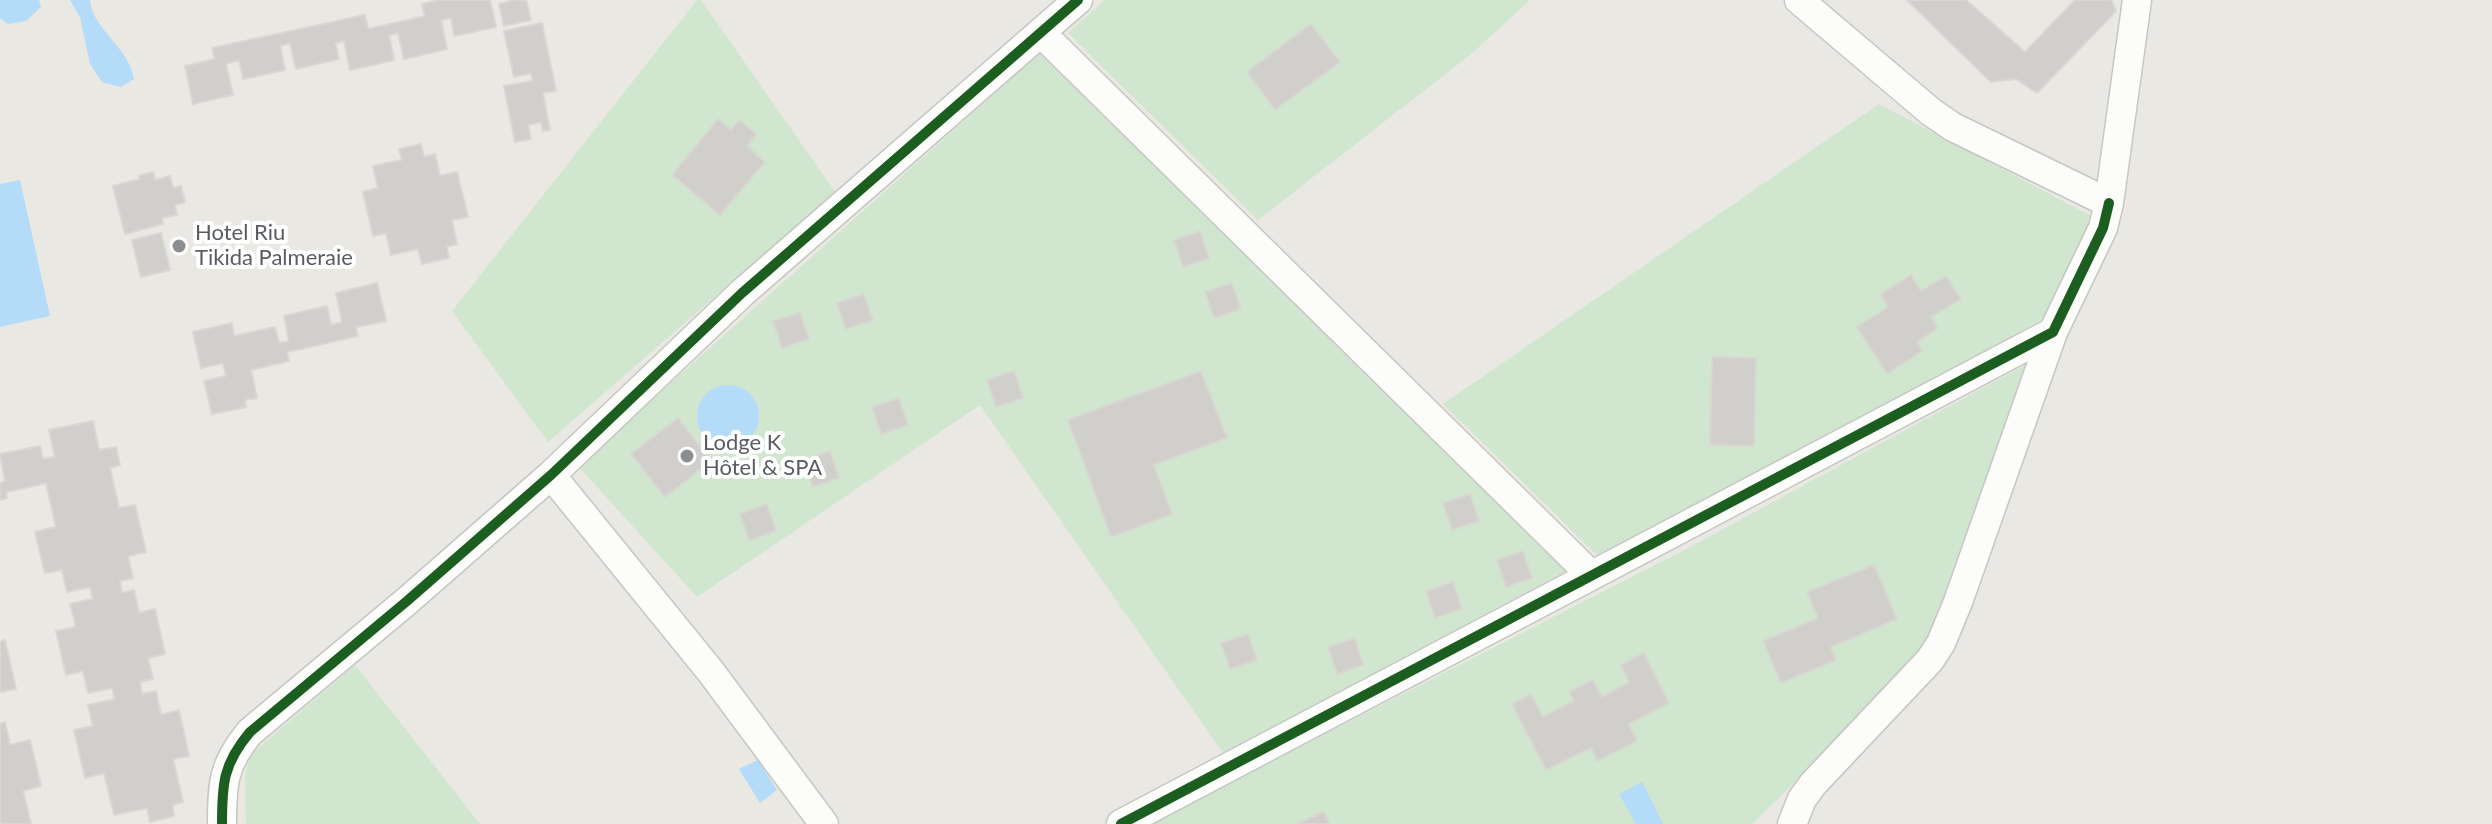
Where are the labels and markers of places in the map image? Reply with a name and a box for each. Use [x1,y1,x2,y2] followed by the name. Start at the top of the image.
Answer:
[195,220,353,272] place label: Hotel Riu Tikida Palmeraie
[170,237,188,255] marker: Hotel Riu Tikida Palmeraie
[703,430,822,482] place label: Lodge K Hôtel & SPA
[678,447,696,465] marker: Lodge K Hôtel & SPA

